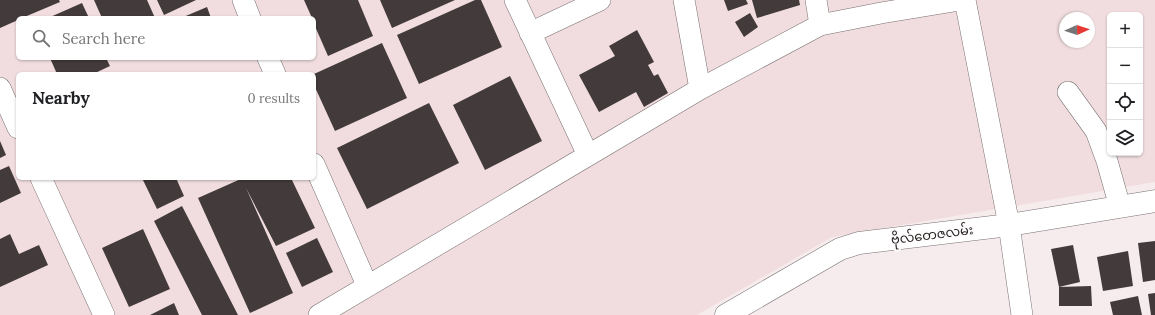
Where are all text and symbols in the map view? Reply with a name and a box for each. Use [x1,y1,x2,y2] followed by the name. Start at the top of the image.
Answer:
[1059,12,1095,48] north arrow
[1107,12,1143,156] map controls
[1107,12,1143,48] button: +
[16,16,316,60] search box
[30,27,52,49] icon: search
[62,29,145,48] text: Search here
[1107,48,1143,84] button: −
[1107,84,1143,120] button: locate
[32,87,90,109] text: Nearby
[248,90,300,107] text: 0 results
[1107,120,1143,156] button: layers
[890,221,974,250] street label: ဗိုလ်တေဇလမ်း

